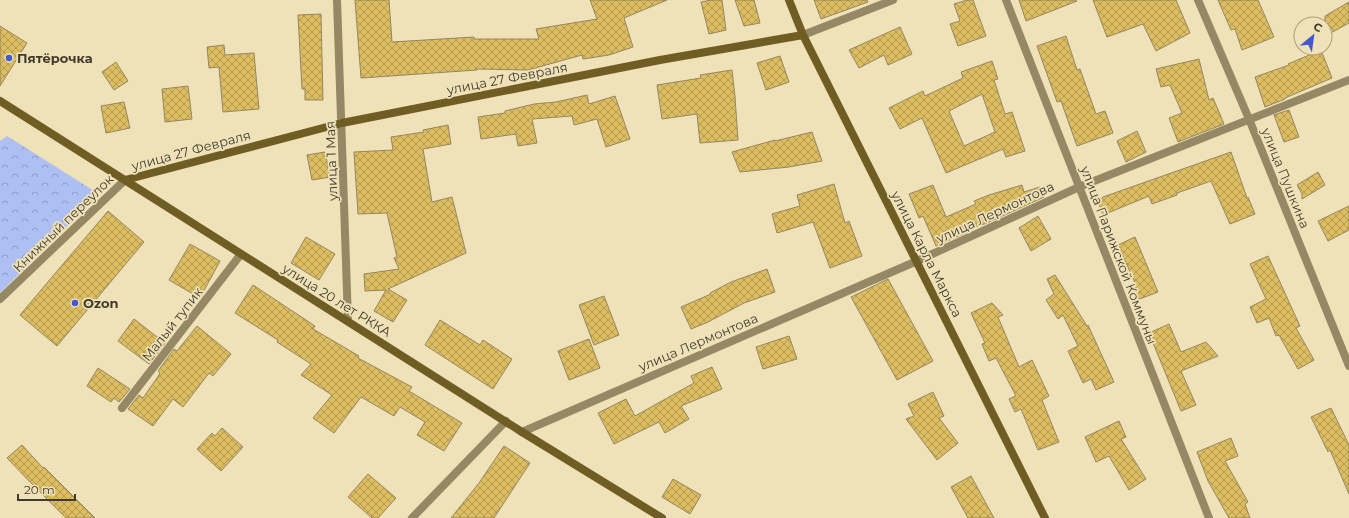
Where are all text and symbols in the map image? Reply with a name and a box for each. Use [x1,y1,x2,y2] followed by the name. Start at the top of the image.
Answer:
[1293,16,1333,56] north arrow
[1311,19,1325,35] text: С
[17,50,93,66] place label: Пятёрочка
[4,53,14,63] marker: Пятёрочка
[444,58,569,98] street label: улица 27 Февраля
[322,121,340,202] street label: улица 1 Мая
[1258,125,1313,231] street label: улица Пушкина
[129,126,252,174] street label: улица 27 Февраля
[1077,163,1160,346] street label: улица Парижской Коммуны
[9,171,117,275] street label: Книжный переулок
[933,178,1056,247] street label: улица Лермонтова
[888,187,966,320] street label: улица Карла Маркса
[279,260,395,340] street label: улица 20 лет РККА
[138,283,206,364] street label: Малый тупик
[83,295,118,311] place label: Ozon
[70,298,80,308] marker: Ozon
[635,310,760,375] street label: улица Лермонтова
[18,476,75,502] scale bar
[24,482,55,497] text: 20 m

